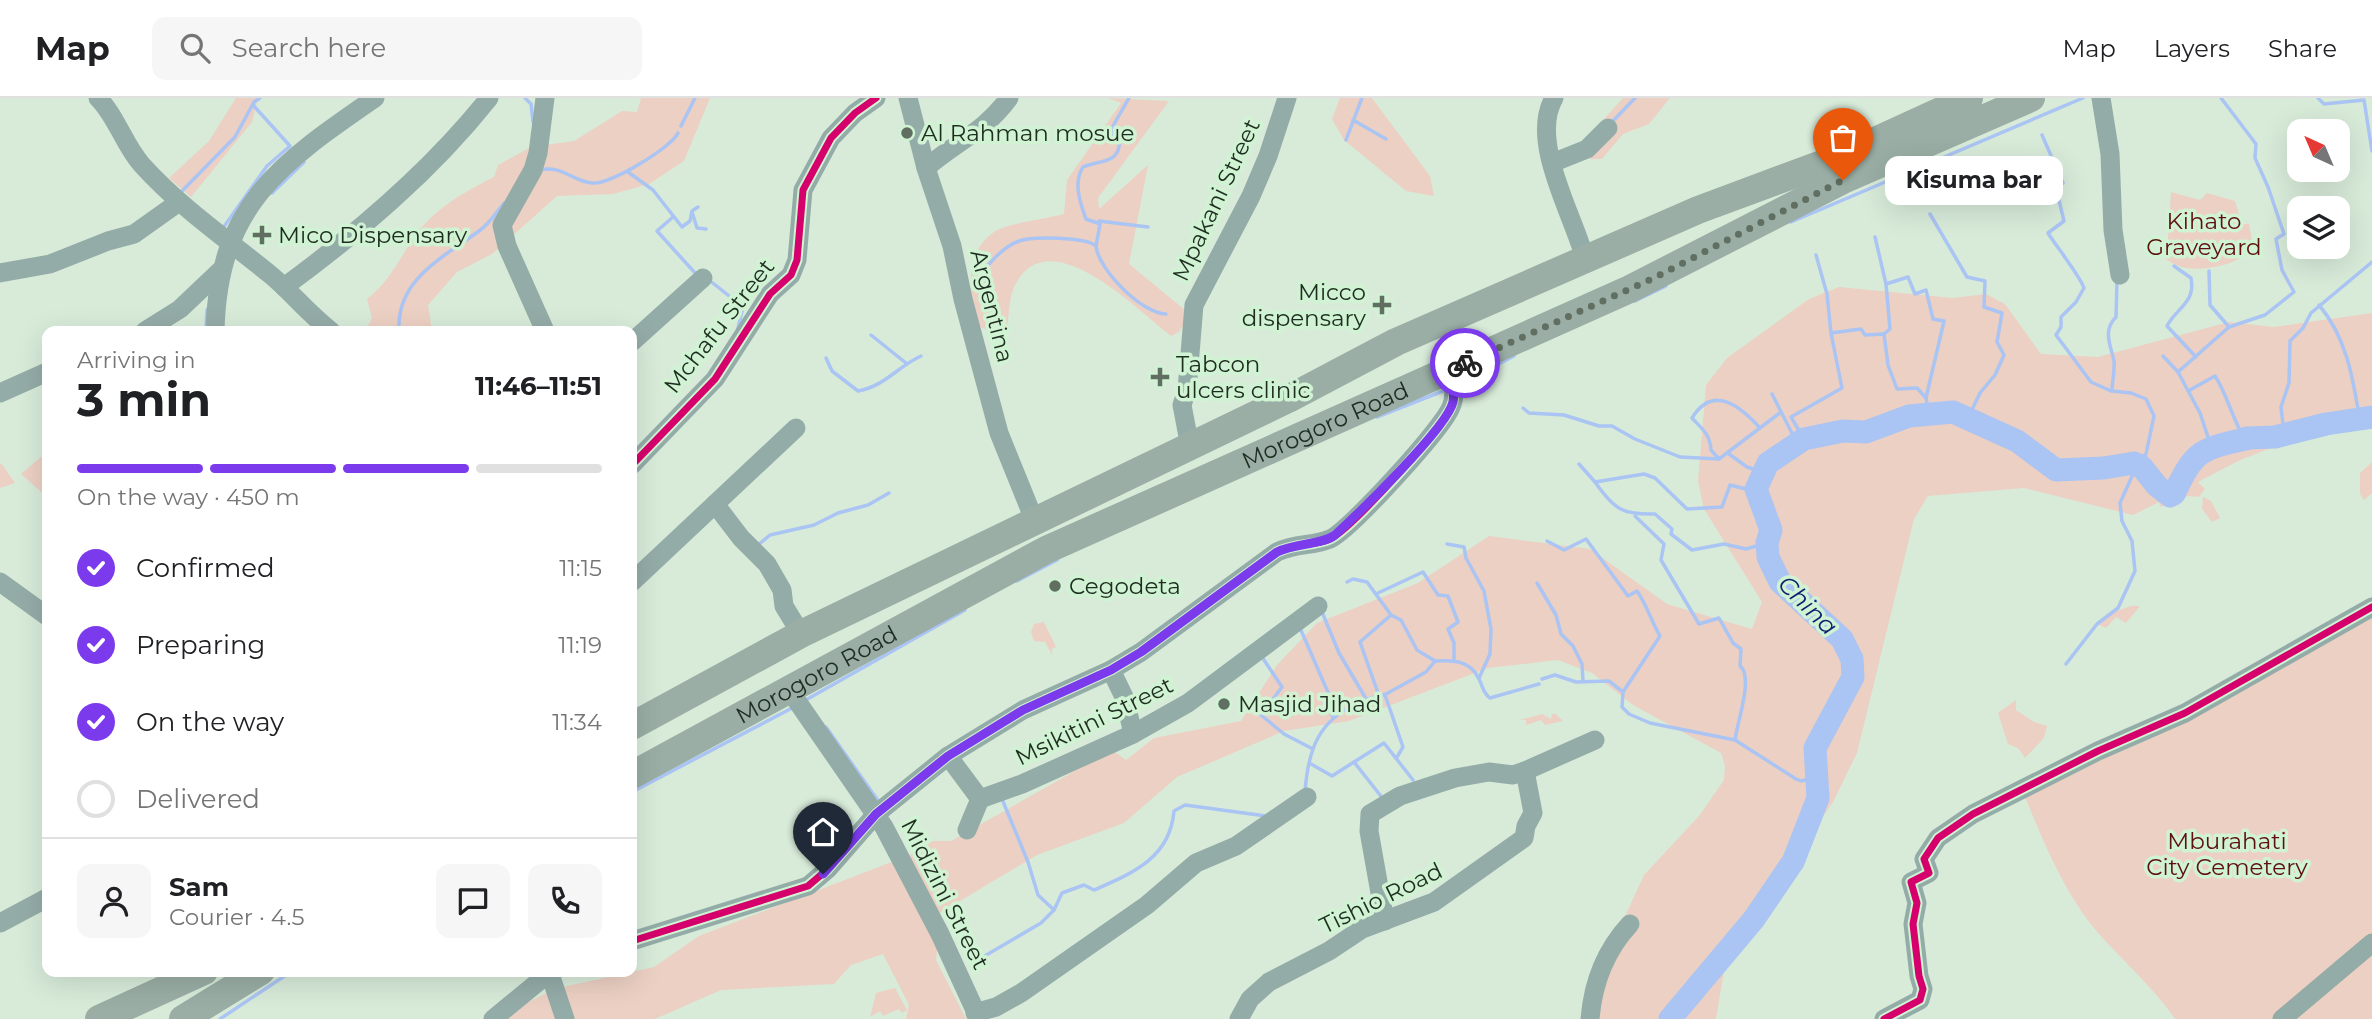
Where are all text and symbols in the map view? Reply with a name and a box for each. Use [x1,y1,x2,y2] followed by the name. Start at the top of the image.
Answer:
[152,17,642,80] search box
[35,28,110,68] text: Map
[176,29,214,67] icon: search
[232,32,386,64] text: Search here
[2062,34,2116,63] text: Map
[2154,34,2230,63] text: Layers
[2268,34,2337,63] text: Share
[1813,108,1873,180] pin
[1166,115,1266,285] street label: Mpakani Street
[921,119,1134,147] place label: Al Rahman mosue
[1824,119,1862,157] icon: bag
[2287,119,2350,182] north arrow
[2287,119,2350,259] map controls
[899,125,915,141] marker: Al Rahman mosue
[1885,155,2064,204] callout: Kisuma bar
[1906,166,2042,194] text: Kisuma bar
[2287,196,2350,259] button: layers
[2146,207,2262,261] park label: Kihato Graveyard
[278,221,468,249] place label: Mico Dispensary
[252,225,272,245] marker: Mico Dispensary
[964,247,1020,365] street label: Argentina
[658,253,780,399] street label: Mchafu Street
[1242,278,1367,332] place label: Micco dispensary
[1372,295,1392,315] marker: Micco dispensary
[1430,328,1500,398] courier
[1446,344,1484,382] icon: bike
[77,346,196,374] text: Arriving in
[1176,350,1311,404] place label: Tabcon ulcers clinic
[1150,367,1170,387] marker: Tabcon ulcers clinic
[475,370,602,402] text: 11:46–11:51
[77,371,211,428] text: 3 min
[1238,376,1413,475] street label: Morogoro Road
[77,483,300,511] text: On the way · 450 m
[77,549,115,587] icon: check
[136,552,275,584] text: Confirmed
[559,554,602,582] text: 11:15
[1772,569,1844,641] water label: China
[1069,572,1181,600] place label: Cegodeta
[1047,578,1063,594] marker: Cegodeta
[731,620,902,730] street label: Morogoro Road
[77,626,115,664] icon: check
[136,629,265,661] text: Preparing
[558,631,602,659] text: 11:19
[1011,671,1177,771] street label: Msikitini Street
[1238,690,1381,718] place label: Masjid Jihad
[1216,696,1232,712] marker: Masjid Jihad
[77,703,115,741] icon: check
[136,706,284,738] text: On the way
[552,708,602,736] text: 11:34
[136,783,260,815] text: Delivered
[793,802,853,874] pin
[804,813,842,851] icon: home
[895,814,995,974] street label: Midizini Street
[2146,827,2308,881] park label: Mburahati City Cemetery
[1315,856,1447,940] street label: Tishio Road
[77,864,151,938] button: person
[436,864,510,938] button: chat
[528,864,602,938] button: phone
[169,871,229,903] text: Sam
[169,903,304,931] text: Courier · 4.5

